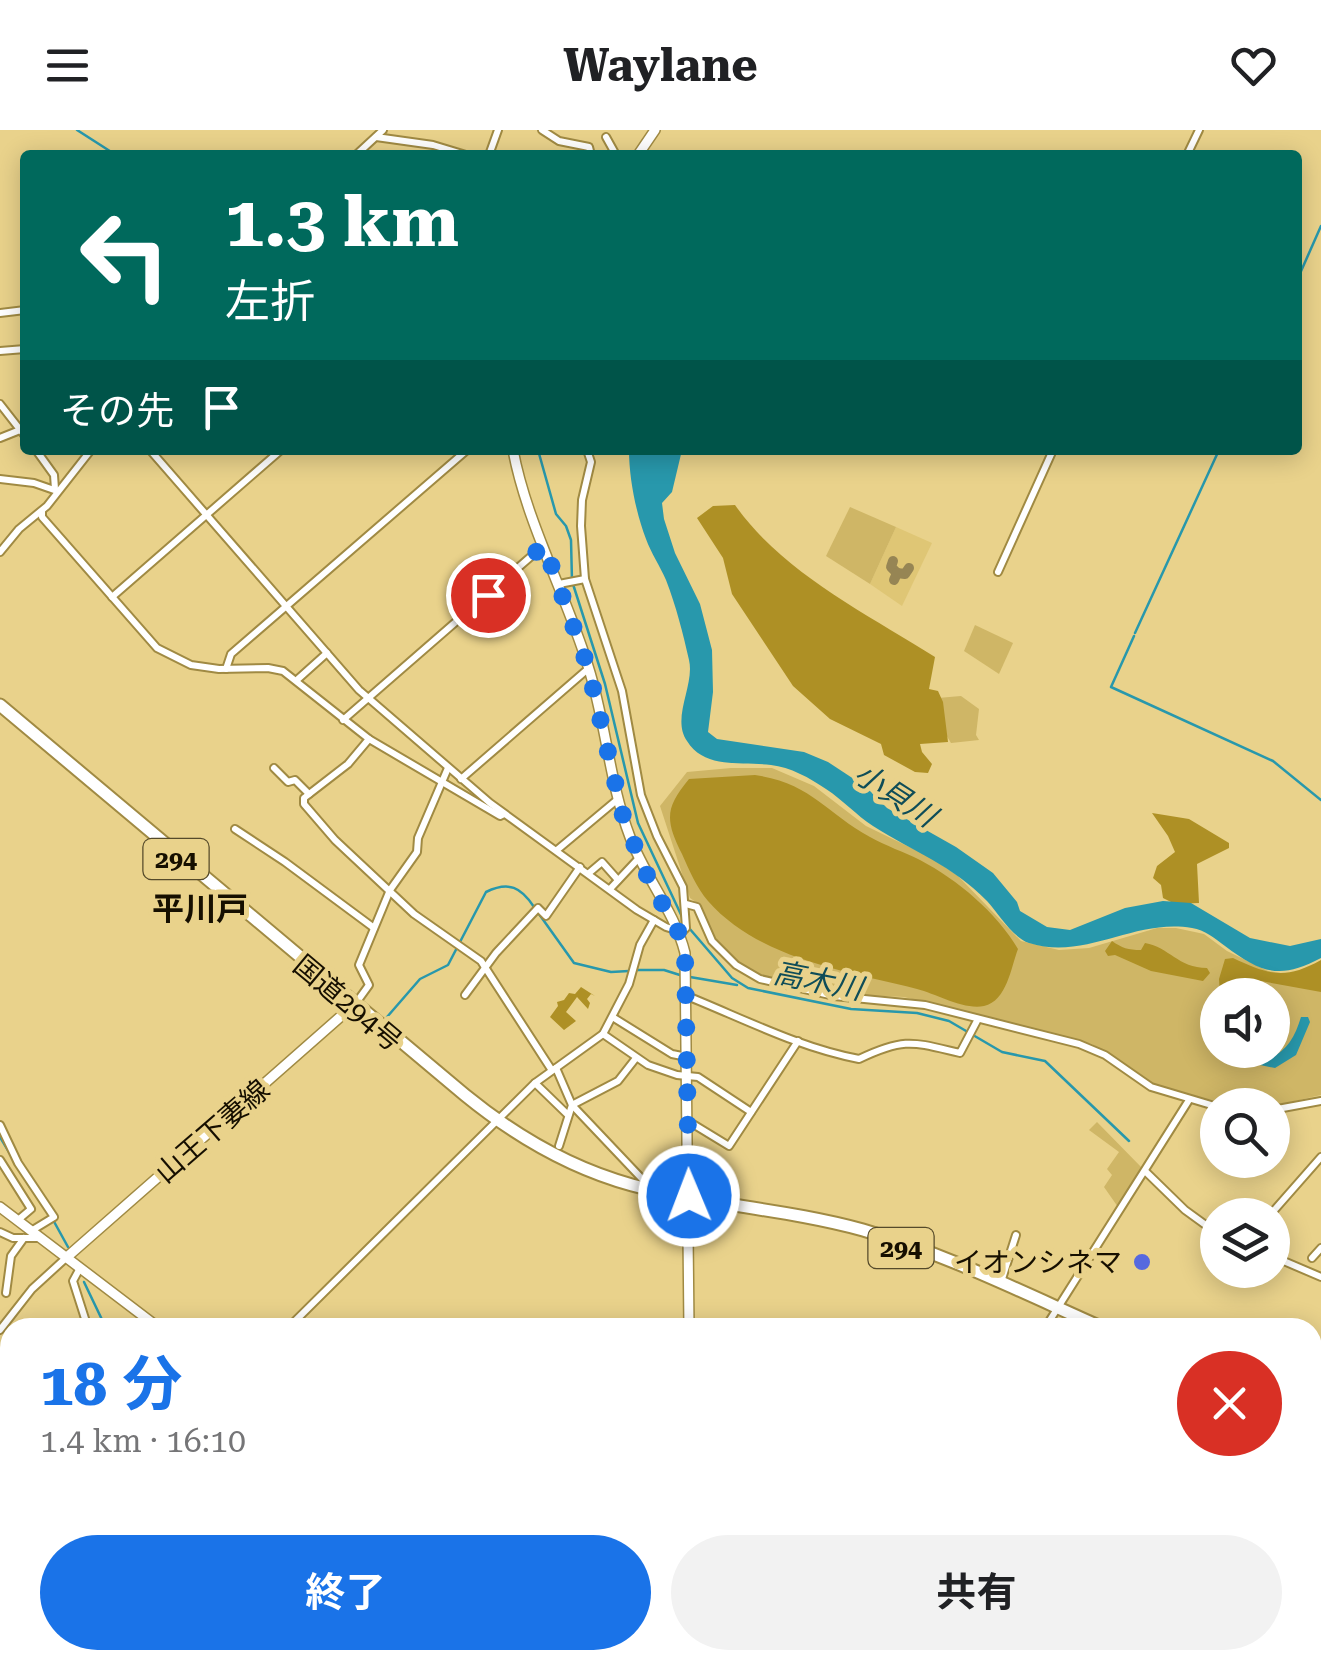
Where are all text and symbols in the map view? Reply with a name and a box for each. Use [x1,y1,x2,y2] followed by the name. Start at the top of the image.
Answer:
[40,38,95,93] icon: menu
[1226,38,1281,93] icon: heart
[563,39,758,92] text: Waylane
[225,181,459,263] text: 1.3 km
[60,190,190,320] icon: left
[225,275,315,328] text: 左折
[194,380,249,435] icon: arrive
[60,389,174,433] text: その先
[446,553,531,638] pin
[461,568,516,623] icon: arrive
[848,755,945,835] water label: 小貝川
[144,839,208,879] road number: 294
[152,890,248,928] district label: 平川戸
[287,949,408,1058] street label: 国道294号
[771,955,869,1007] water label: 高木川
[1200,978,1290,1288] map controls
[1200,978,1290,1068] button: sound
[149,1073,276,1190] street label: 山王下妻線
[1200,1088,1290,1178] button: search
[637,1144,741,1248] position arrow
[1200,1198,1290,1288] button: layers
[868,1228,934,1268] road number: 294
[954,1246,1122,1279] place label: イオンシネマ
[1131,1251,1153,1273] marker: イオンシネマ
[40,1349,182,1420] text: 18 分
[1177,1351,1282,1456] button: close
[40,1422,246,1460] text: 1.4 km · 16:10
[40,1535,651,1650] button: 終了
[671,1535,1282,1650] button: 共有

